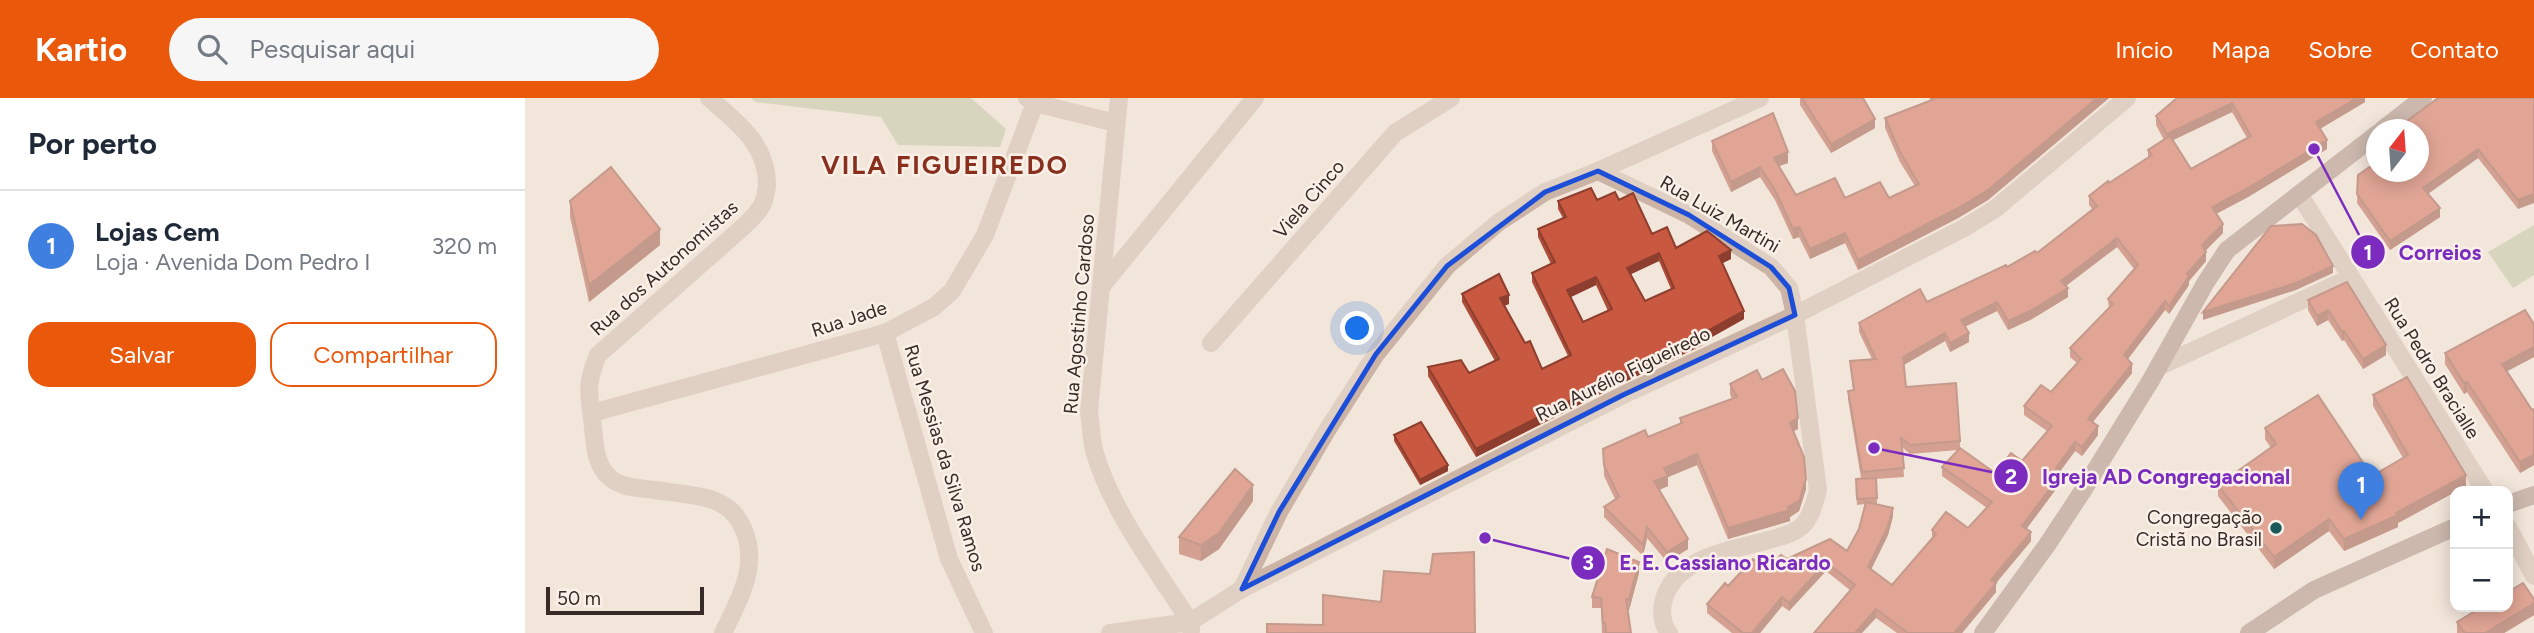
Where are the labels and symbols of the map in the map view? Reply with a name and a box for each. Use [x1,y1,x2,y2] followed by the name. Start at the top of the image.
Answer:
[2366,119,2429,182] north arrow
[821,149,1069,181] district label: VILA FIGUEIREDO
[1269,155,1349,243] street label: Viela Cinco
[1656,170,1784,258] street label: Rua Luiz Martini
[585,195,743,340] street label: Rua dos Autonomistas
[1059,213,1099,415] street label: Rua Agostinho Cardoso
[2350,231,2496,273] callout: Correios
[2364,240,2372,265] text: 1
[2399,240,2481,265] text: Correios
[2379,293,2485,443] street label: Rua Pedro Bracialle
[808,296,890,342] street label: Rua Jade
[1340,311,1374,345] your location
[1532,322,1714,426] street label: Rua Aurélio Figueiredo
[899,342,991,574] street label: Rua Messias da Silva Ramos
[1993,455,2305,497] callout: Igreja AD Congregacional
[2338,462,2384,520] pin: 1
[2005,464,2017,489] text: 2
[2042,464,2290,489] text: Igreja AD Congregacional
[2136,506,2262,551] place label: Congregação Cristã no Brasil
[2268,520,2284,536] marker: Congregação Cristã no Brasil
[1571,542,1845,584] callout: E. E. Cassiano Ricardo
[1582,550,1594,575] text: 3
[1619,550,1831,575] text: E. E. Cassiano Ricardo
[546,584,703,616] scale bar

